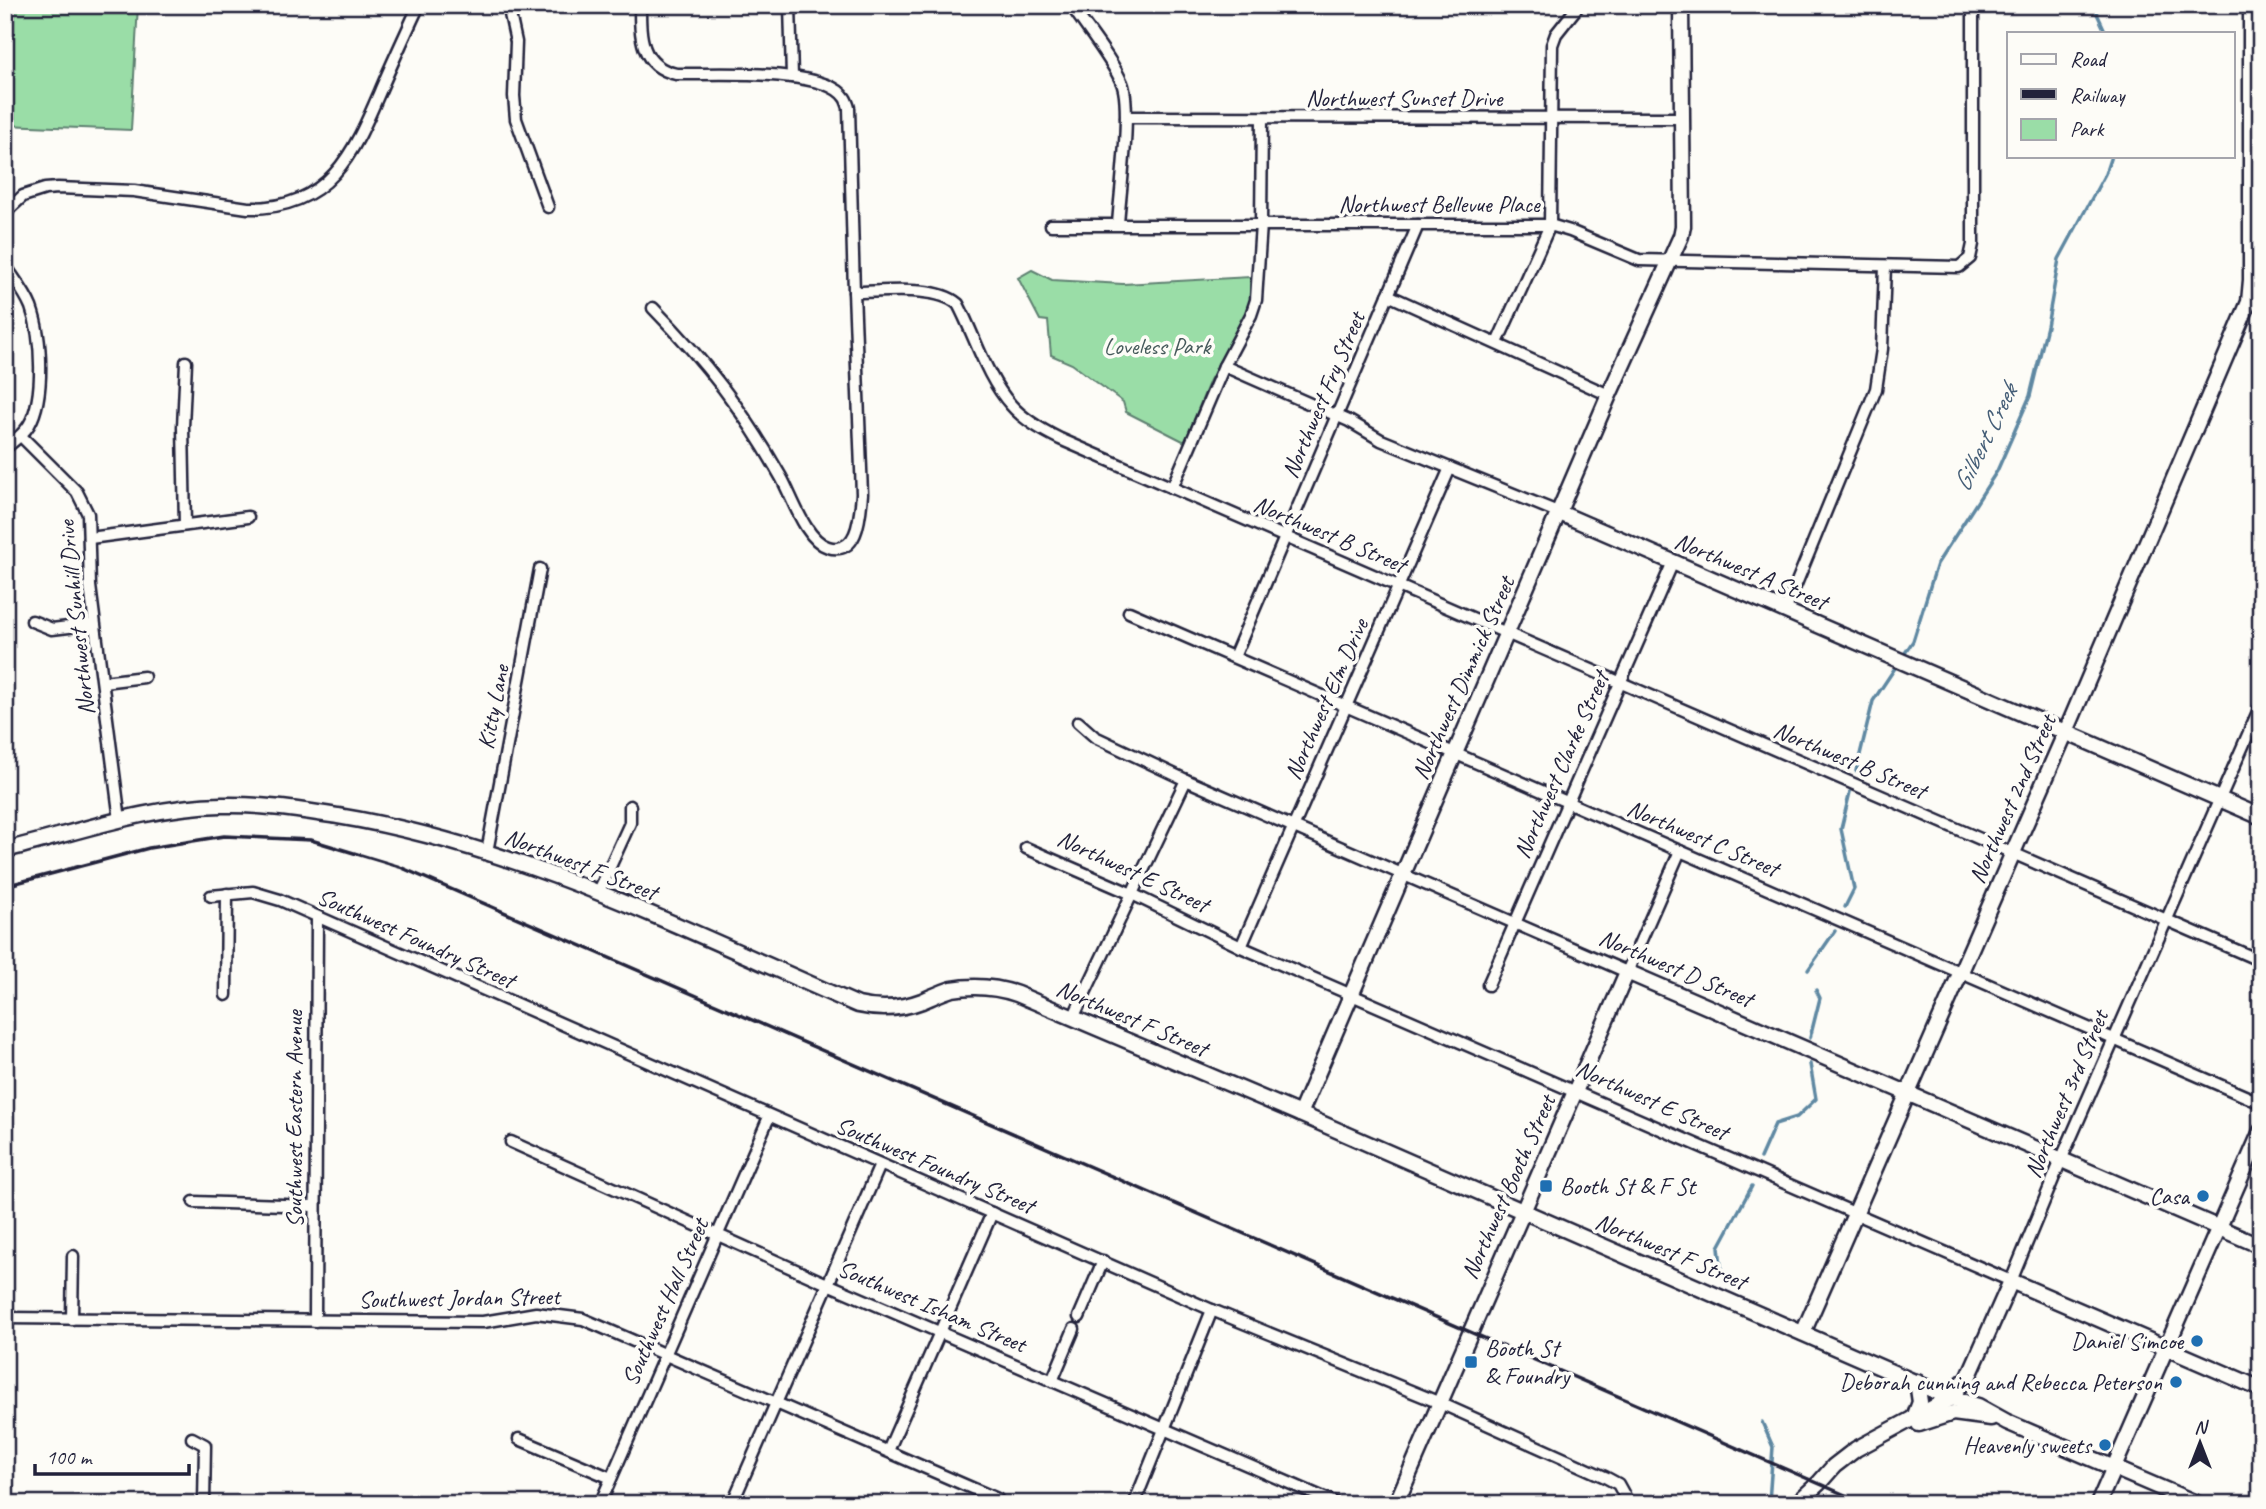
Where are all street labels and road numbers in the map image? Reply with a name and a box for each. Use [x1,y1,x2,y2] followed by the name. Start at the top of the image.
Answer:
[1306,83,1504,113] street label: Northwest Sunset Drive
[1338,189,1542,219] street label: Northwest Bellevue Place
[1275,306,1372,483] street label: Northwest Fry Street
[1249,488,1413,581] street label: Northwest B Street
[51,517,101,717] street label: Northwest Sunhill Drive
[1670,525,1835,618] street label: Northwest A Street
[1405,570,1522,784] street label: Northwest Dimmick Street
[1277,612,1376,784] street label: Northwest Elm Drive
[470,660,516,752] street label: Kitty Lane
[1506,664,1617,863] street label: Northwest Clarke Street
[1961,708,2063,888] street label: Northwest 2nd Street
[1769,714,1933,807] street label: Northwest B Street
[1623,793,1786,885] street label: Northwest C Street
[500,821,664,908] street label: Northwest F Street
[1053,823,1216,920] street label: Northwest E Street
[313,881,522,996] street label: Southwest Foundry Street
[1595,922,1760,1015] street label: Northwest D Street
[1052,973,1215,1064] street label: Northwest F Street
[2017,1004,2116,1182] street label: Northwest 3rd Street
[279,1008,309,1228] street label: Southwest Eastern Avenue
[1571,1053,1735,1148] street label: Northwest E Street
[1454,1088,1563,1284] street label: Northwest Booth Street
[831,1110,1042,1222] street label: Southwest Foundry Street
[1591,1206,1754,1297] street label: Northwest F Street
[615,1212,716,1390] street label: Southwest Hall Street
[833,1253,1032,1360] street label: Southwest Isham Street
[358,1281,562,1315] street label: Southwest Jordan Street

